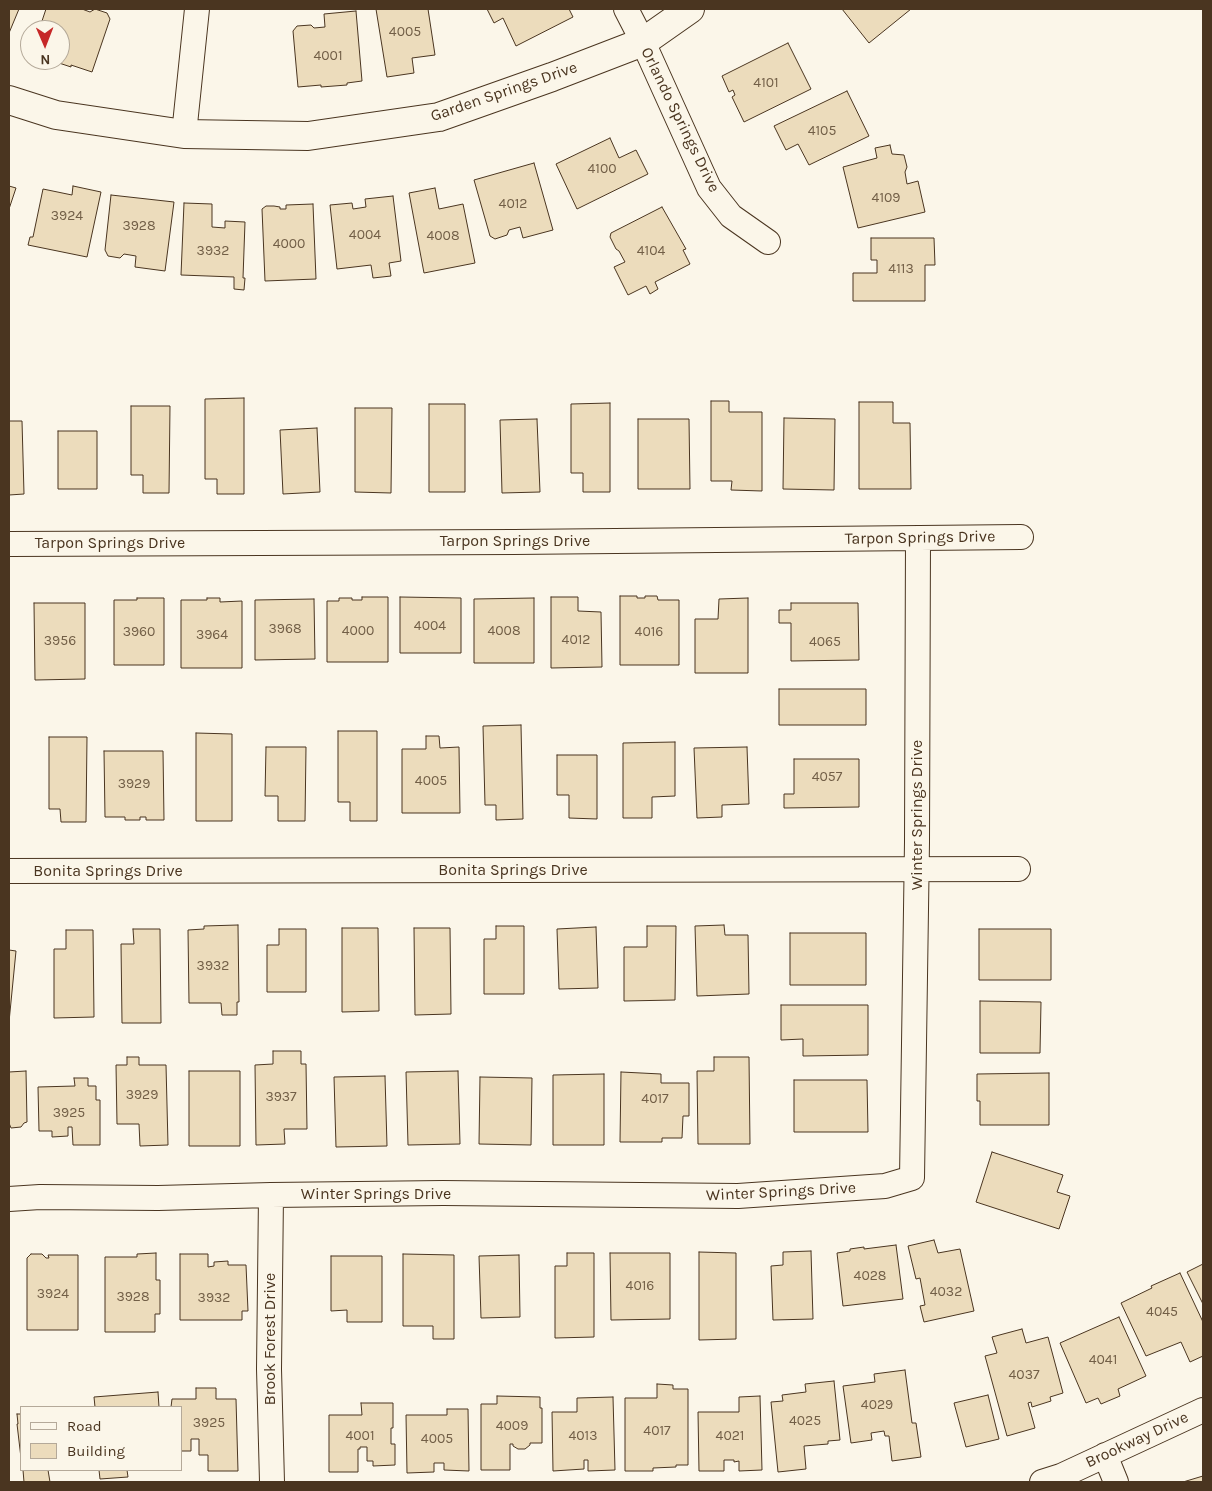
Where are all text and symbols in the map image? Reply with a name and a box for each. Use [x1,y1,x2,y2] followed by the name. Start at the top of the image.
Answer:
[20,20,70,70] north arrow
[389,24,421,40] house number: 4005
[637,44,723,196] street label: Orlando Springs Drive
[313,48,343,64] house number: 4001
[40,51,50,68] text: N
[428,58,580,126] street label: Garden Springs Drive
[753,75,779,91] house number: 4101
[808,123,836,139] house number: 4105
[587,161,617,177] house number: 4100
[872,190,900,206] house number: 4109
[499,196,527,212] house number: 4012
[51,208,83,224] house number: 3924
[122,218,156,234] house number: 3928
[349,227,381,243] house number: 4004
[426,228,460,244] house number: 4008
[273,236,305,252] house number: 4000
[197,243,229,259] house number: 3932
[637,243,665,259] house number: 4104
[888,261,914,277] house number: 4113
[845,527,995,549] street label: Tarpon Springs Drive
[440,531,590,551] street label: Tarpon Springs Drive
[35,533,185,553] street label: Tarpon Springs Drive
[414,618,446,634] house number: 4004
[268,621,302,637] house number: 3968
[342,623,374,639] house number: 4000
[487,623,521,639] house number: 4008
[123,624,155,640] house number: 3960
[635,624,663,640] house number: 4016
[196,627,228,643] house number: 3964
[562,632,590,648] house number: 4012
[44,633,76,649] house number: 3956
[809,634,841,650] house number: 4065
[907,740,927,890] street label: Winter Springs Drive
[812,769,842,785] house number: 4057
[415,773,447,789] house number: 4005
[118,776,150,792] house number: 3929
[438,860,588,880] street label: Bonita Springs Drive
[33,861,183,881] street label: Bonita Springs Drive
[197,958,229,974] house number: 3932
[126,1087,158,1103] house number: 3929
[265,1089,297,1105] house number: 3937
[641,1091,669,1107] house number: 4017
[53,1105,85,1121] house number: 3925
[705,1178,857,1206] street label: Winter Springs Drive
[301,1184,451,1204] street label: Winter Springs Drive
[854,1268,886,1284] house number: 4028
[260,1273,280,1405] street label: Brook Forest Drive
[626,1278,654,1294] house number: 4016
[930,1284,962,1300] house number: 4032
[37,1286,69,1302] house number: 3924
[116,1289,150,1305] house number: 3928
[198,1290,230,1306] house number: 3932
[1146,1304,1178,1320] house number: 4045
[1089,1352,1117,1368] house number: 4041
[1009,1367,1039,1383] house number: 4037
[861,1397,893,1413] house number: 4029
[20,1406,182,1471] legend
[1083,1408,1191,1472] street label: Brookway Drive
[789,1413,821,1429] house number: 4025
[193,1415,225,1431] house number: 3925
[67,1417,102,1435] text: Road
[496,1418,528,1434] house number: 4009
[643,1423,671,1439] house number: 4017
[345,1428,375,1444] house number: 4001
[568,1428,598,1444] house number: 4013
[716,1428,744,1444] house number: 4021
[421,1431,453,1447] house number: 4005
[67,1442,125,1460] text: Building

